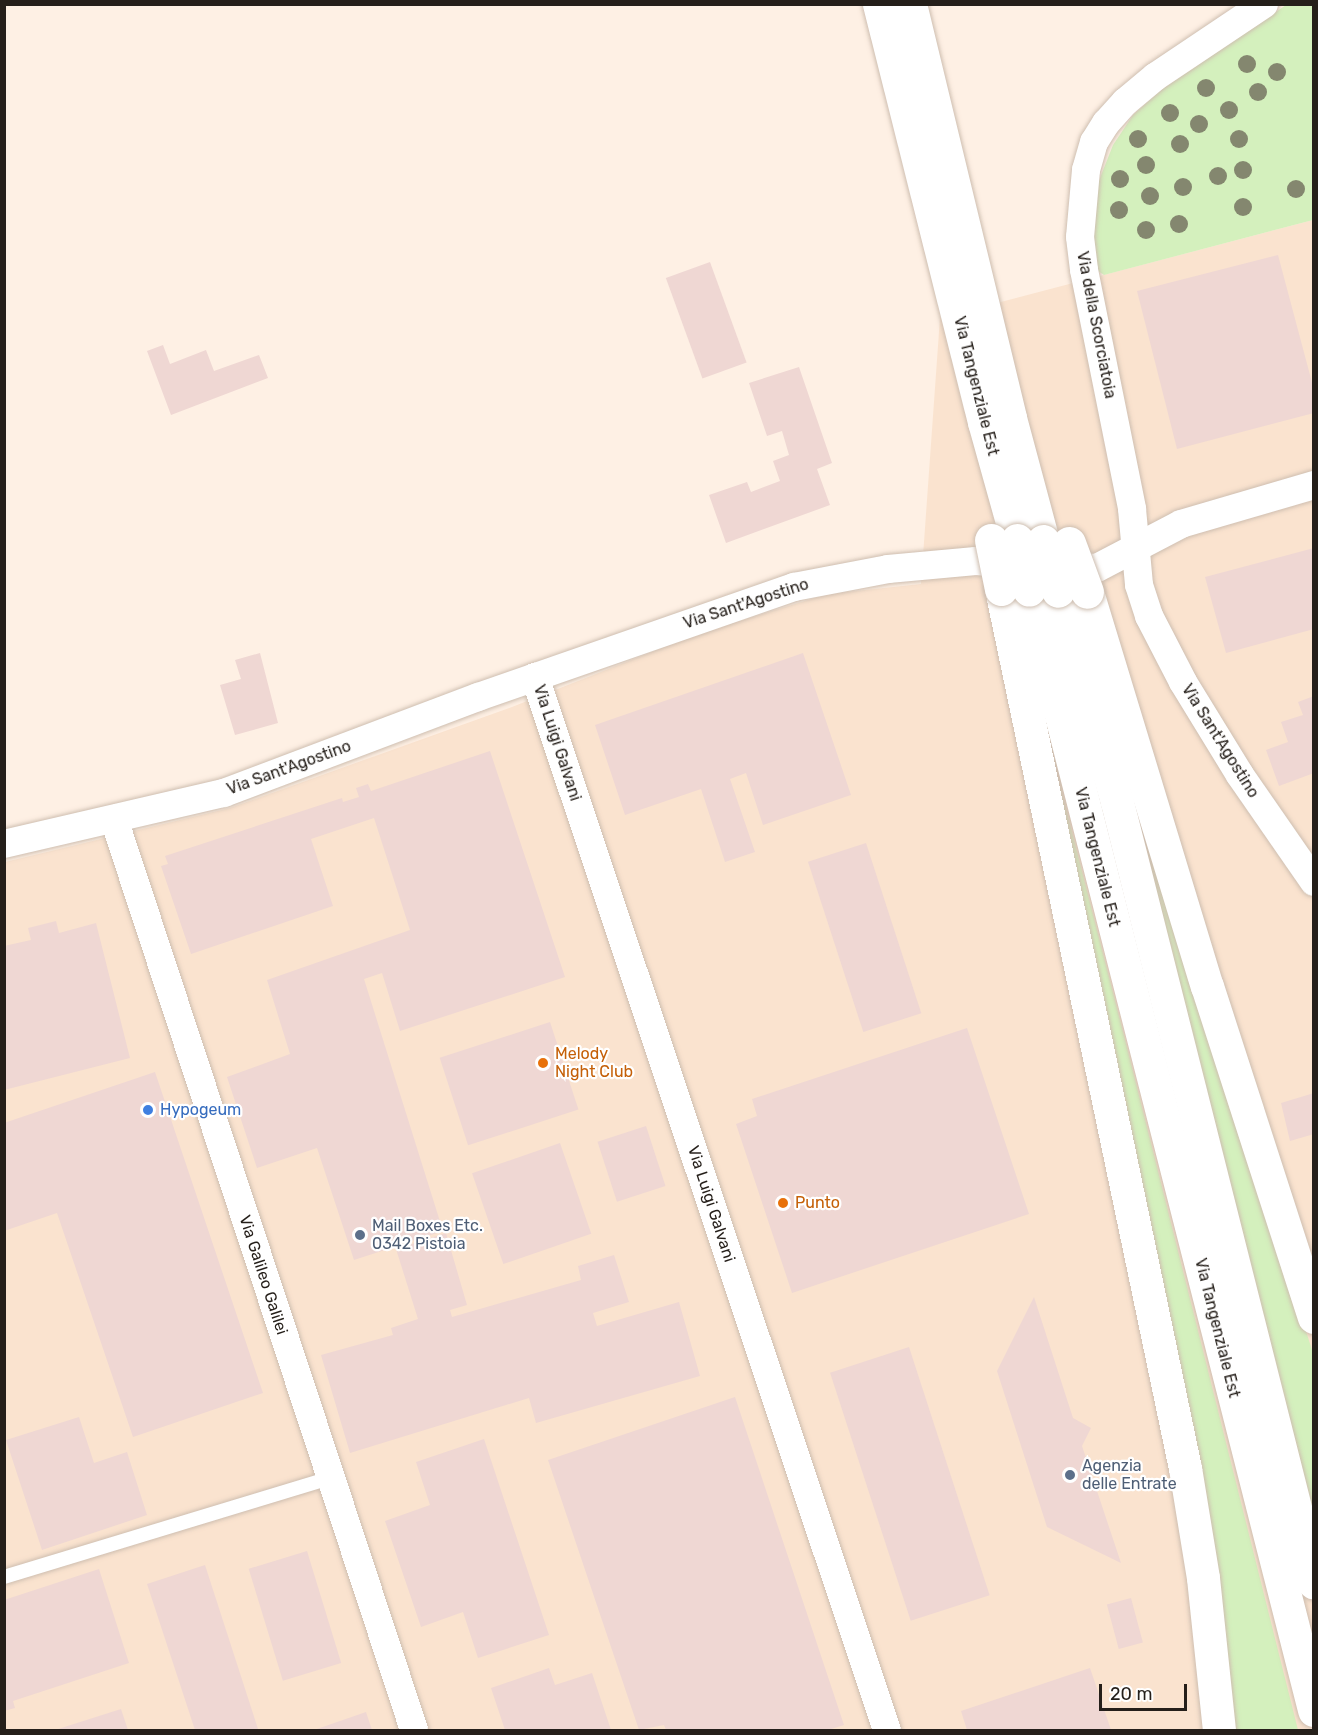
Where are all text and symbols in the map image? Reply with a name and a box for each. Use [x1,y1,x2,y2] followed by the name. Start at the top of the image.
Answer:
[1072,250,1120,400] street label: Via della Scorciatoia
[949,314,1003,458] street label: Via Tangenziale Est
[681,575,811,633] street label: Via Sant'Agostino
[1177,681,1263,801] street label: Via Sant'Agostino
[529,682,585,804] street label: Via Luigi Galvani
[224,737,354,799] street label: Via Sant'Agostino
[1070,785,1124,929] street label: Via Tangenziale Est
[555,1044,633,1082] place label: Melody Night Club
[536,1056,550,1070] marker: Melody Night Club
[160,1100,241,1120] place label: Hypogeum
[141,1103,155,1117] marker: Hypogeum
[683,1143,739,1265] street label: Via Luigi Galvani
[795,1193,840,1213] place label: Punto
[776,1196,790,1210] marker: Punto
[235,1213,291,1337] street label: Via Galileo Galilei
[372,1216,483,1254] place label: Mail Boxes Etc. 0342 Pistoia
[353,1228,367,1242] marker: Mail Boxes Etc. 0342 Pistoia
[1190,1256,1244,1400] street label: Via Tangenziale Est
[1082,1456,1177,1494] place label: Agenzia delle Entrate
[1063,1468,1077,1482] marker: Agenzia delle Entrate
[1102,1672,1190,1710] scale bar
[1110,1683,1152,1705] text: 20 m

